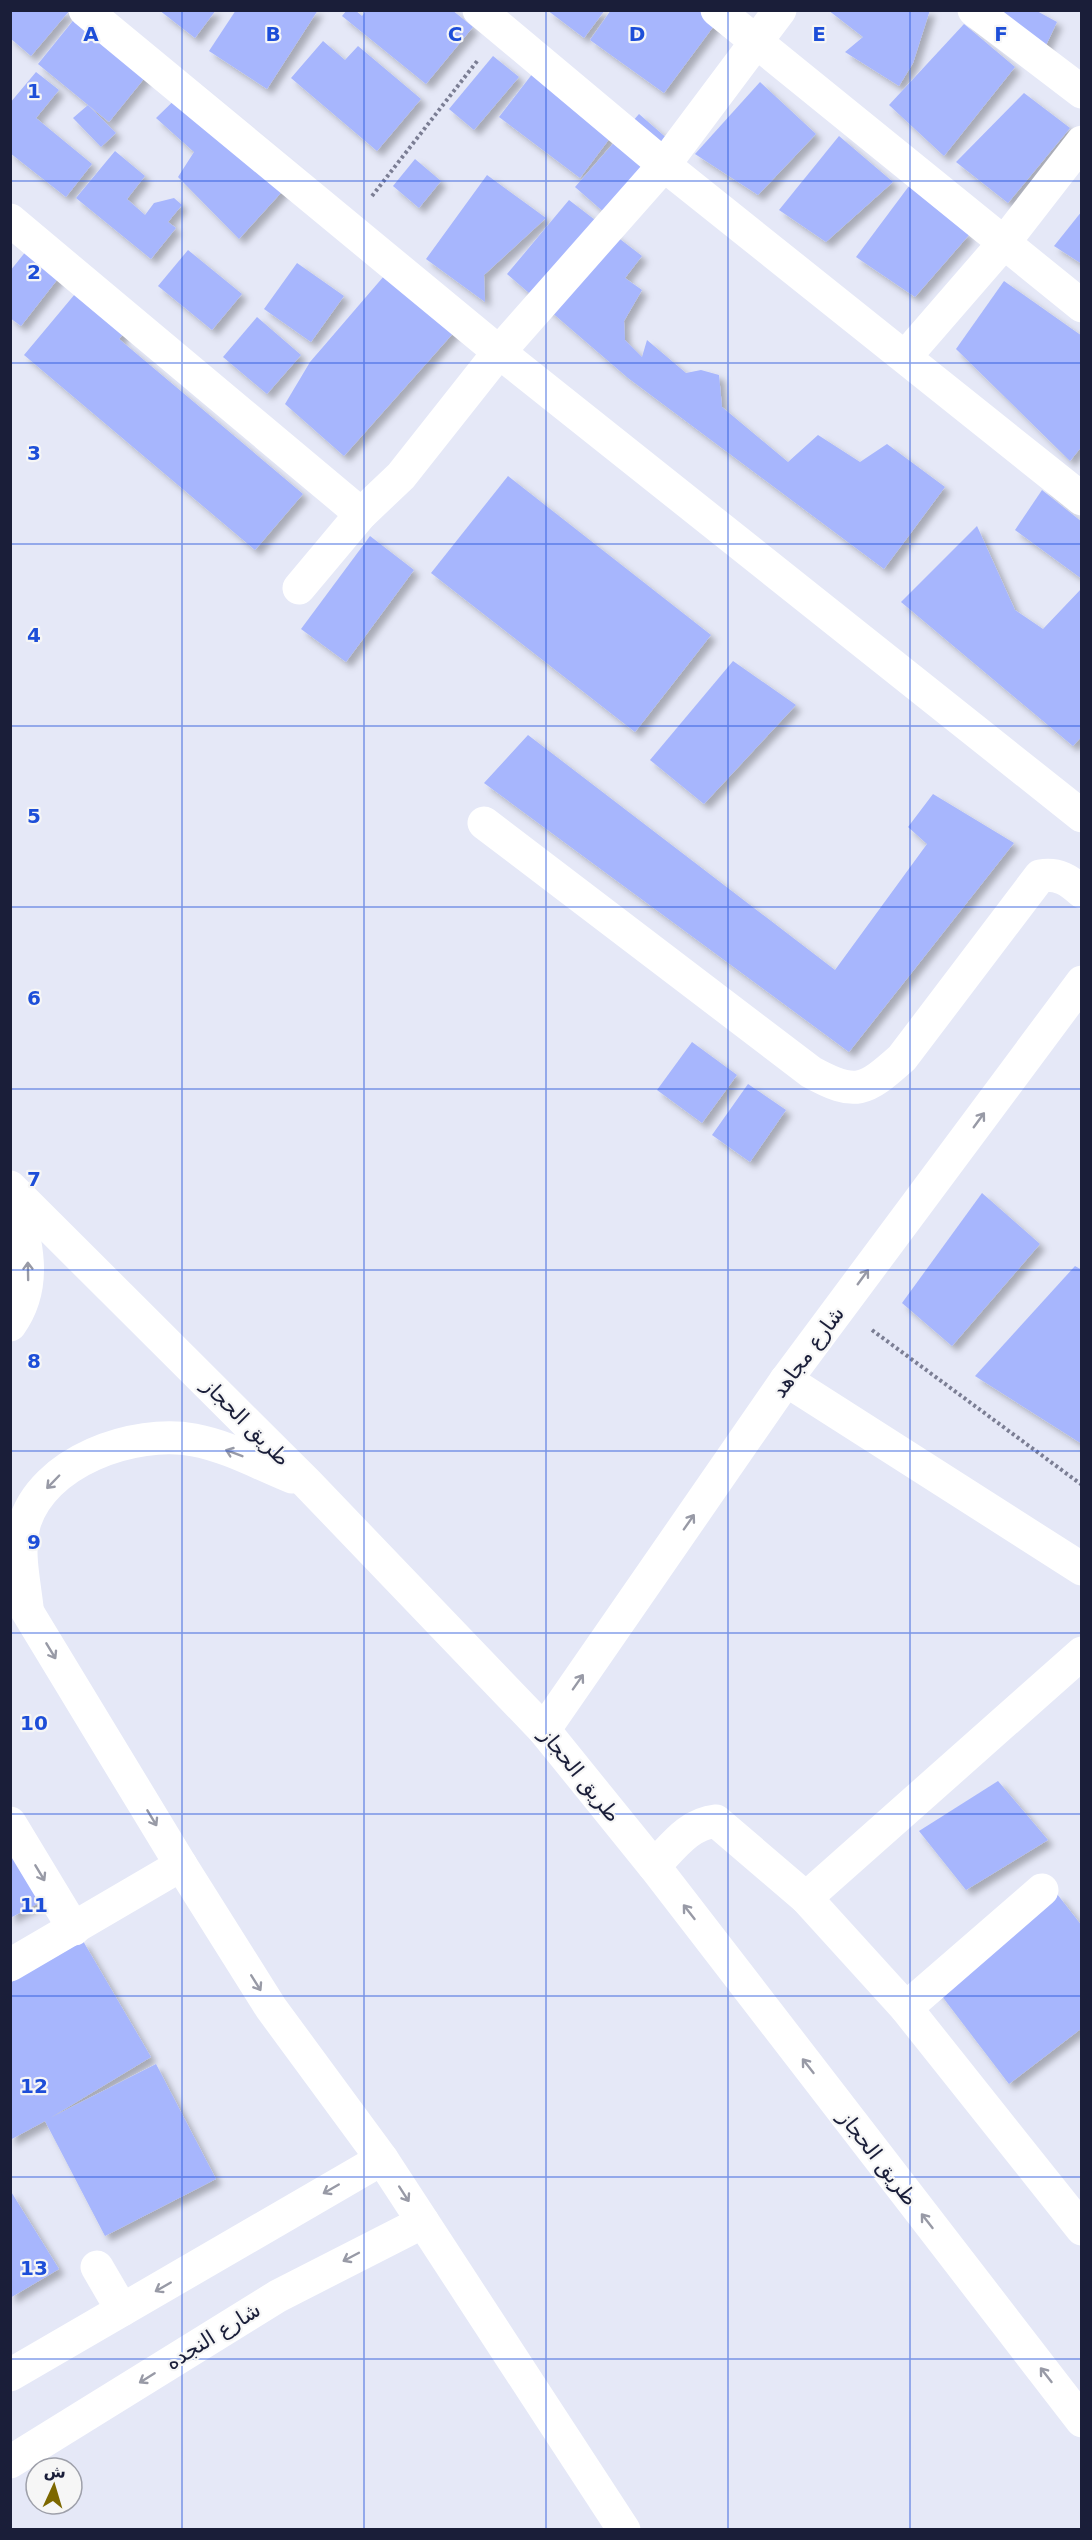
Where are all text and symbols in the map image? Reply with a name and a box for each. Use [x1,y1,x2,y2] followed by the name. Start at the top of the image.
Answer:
[83,22,99,46] text: A
[265,22,281,46] text: B
[448,22,462,46] text: C
[629,22,645,46] text: D
[812,22,826,46] text: E
[994,22,1008,46] text: F
[27,79,41,103] text: 1
[27,260,41,284] text: 2
[27,441,41,465] text: 3
[27,623,41,647] text: 4
[27,804,41,828] text: 5
[27,986,41,1010] text: 6
[973,1113,985,1129] one-way arrow
[27,1167,41,1191] text: 7
[23,1261,34,1281] one-way arrow
[857,1270,869,1286] one-way arrow
[767,1302,849,1402] street label: شارع مجاهد
[27,1349,41,1373] text: 8
[196,1372,295,1471] street label: طريق الحجاز
[225,1447,244,1458] one-way arrow
[46,1475,60,1490] one-way arrow
[683,1514,695,1530] one-way arrow
[27,1530,41,1554] text: 9
[45,1642,57,1659] one-way arrow
[572,1674,584,1690] one-way arrow
[20,1711,48,1735] text: 10
[534,1722,625,1827] street label: طريق الحجاز
[147,1809,159,1826] one-way arrow
[35,1864,47,1881] one-way arrow
[20,1893,48,1917] text: 11
[682,1904,695,1920] one-way arrow
[250,1974,262,1991] one-way arrow
[801,2058,814,2074] one-way arrow
[20,2074,48,2098] text: 12
[833,2105,923,2210] street label: طريق الحجاز
[323,2183,340,2195] one-way arrow
[398,2185,410,2202] one-way arrow
[920,2213,933,2229] one-way arrow
[342,2252,360,2264] one-way arrow
[20,2256,48,2280] text: 13
[155,2281,172,2293] one-way arrow
[161,2297,265,2375] street label: شارع النجده
[1039,2367,1052,2383] one-way arrow
[139,2372,156,2384] one-way arrow
[24,2456,84,2516] north arrow
[43,2461,67,2482] text: ش

